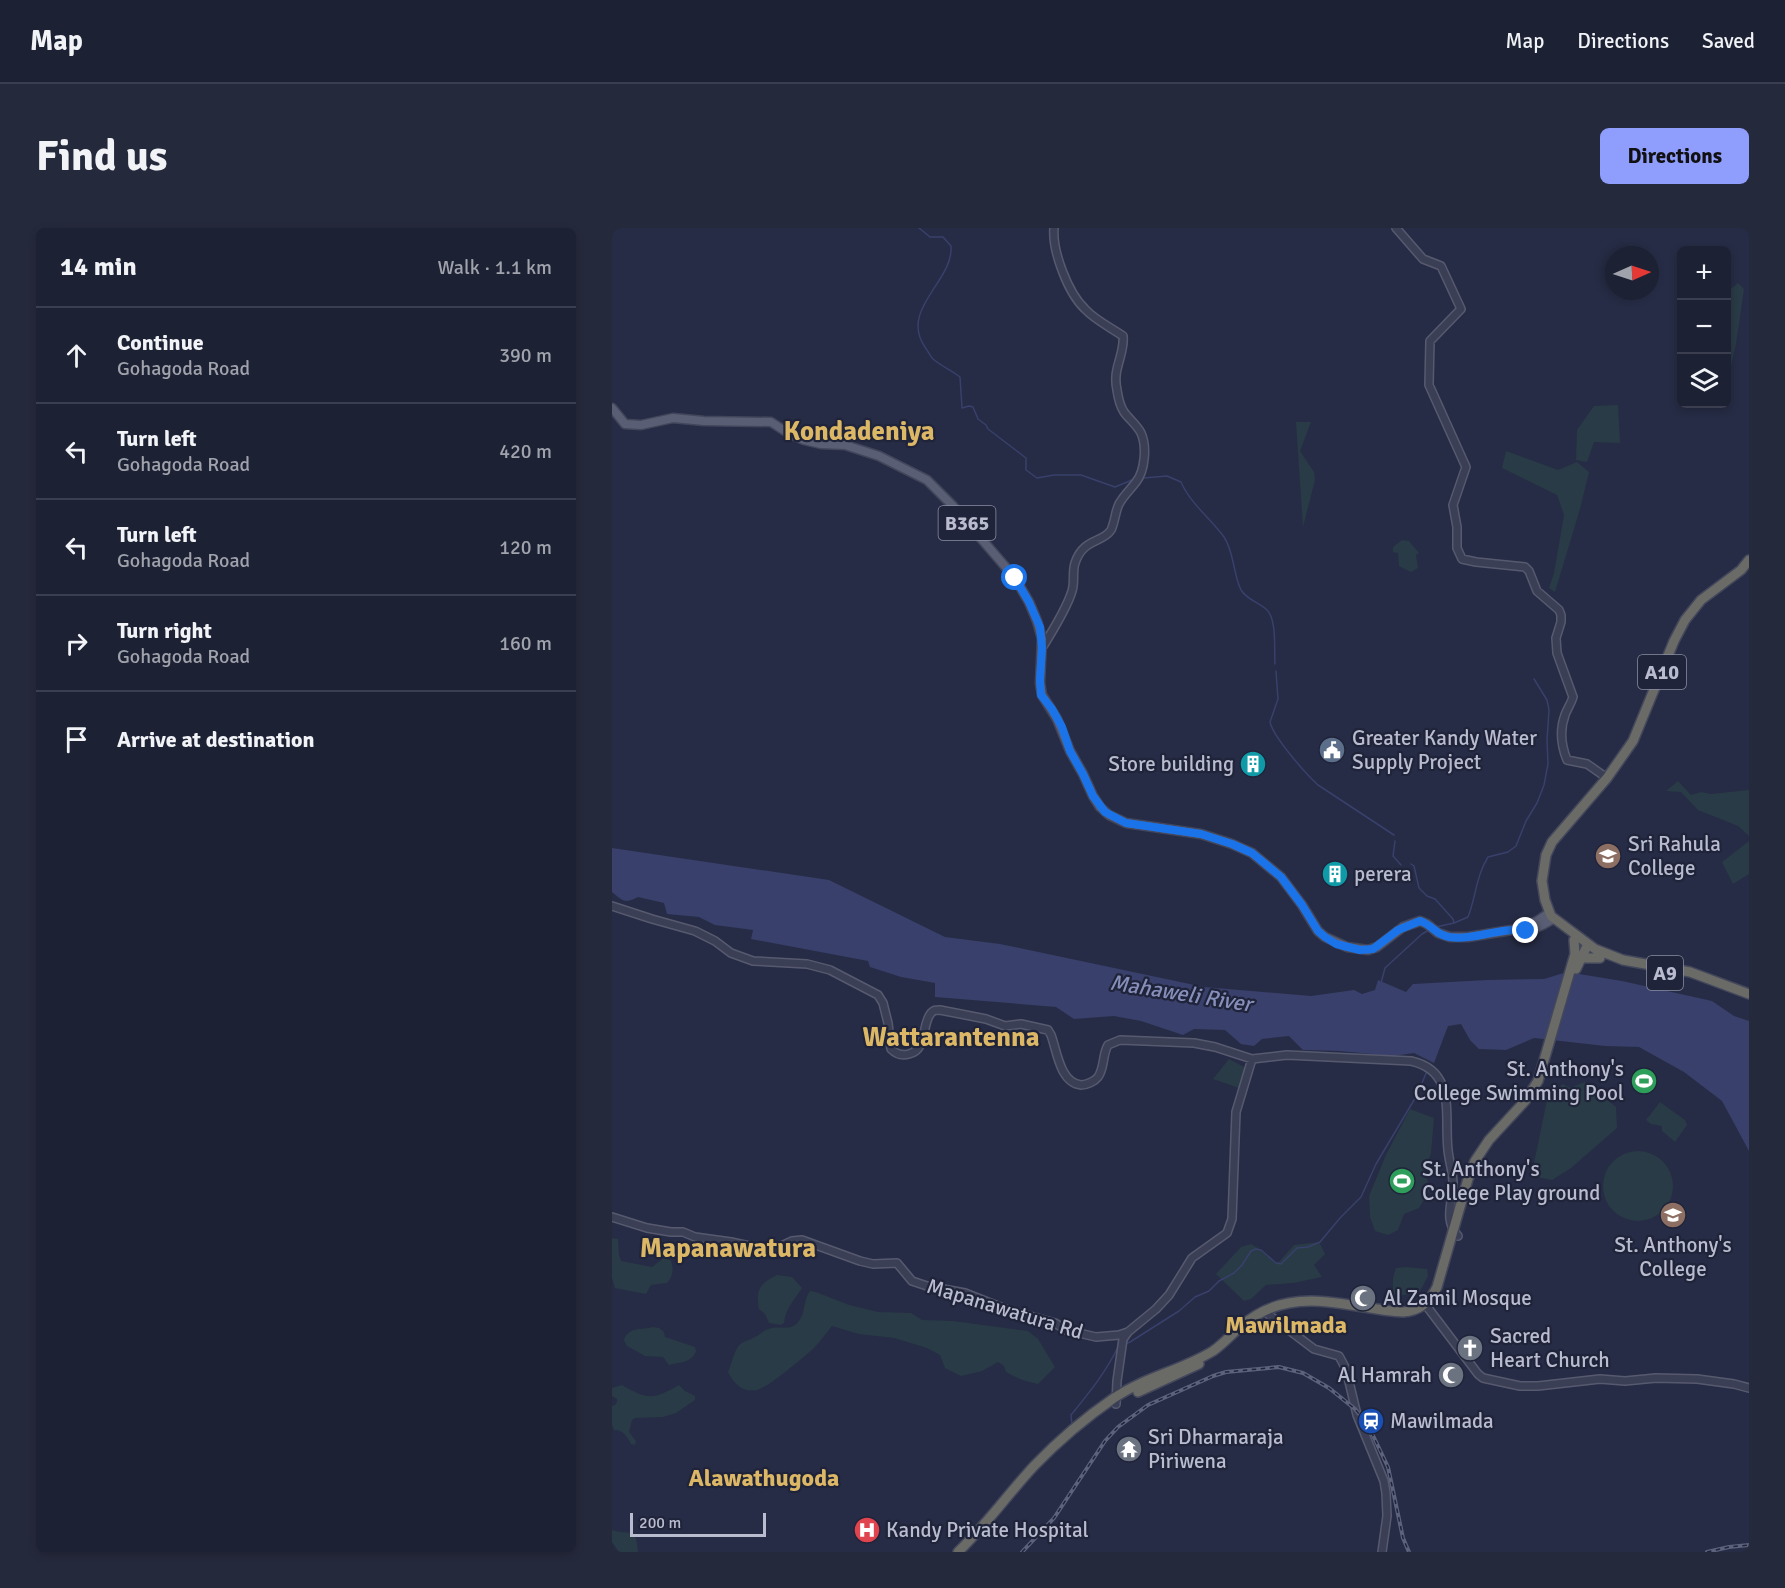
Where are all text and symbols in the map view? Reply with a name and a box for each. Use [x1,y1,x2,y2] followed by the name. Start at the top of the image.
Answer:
[30,24,83,58] text: Map
[1506,28,1544,54] text: Map
[1577,28,1669,54] text: Directions
[1702,28,1755,54] text: Saved
[1600,128,1749,184] button: Directions
[36,131,167,182] text: Find us
[1605,246,1659,300] north arrow
[1677,246,1731,408] map controls
[1677,246,1731,300] button: +
[60,251,137,283] text: 14 min
[438,255,552,280] text: Walk · 1.1 km
[1677,300,1731,354] button: −
[117,329,204,356] text: Continue
[60,339,93,372] icon: ahead
[499,343,552,368] text: 390 m
[1677,354,1731,408] button: layers
[117,356,250,381] text: Gohagoda Road
[783,415,935,448] district label: Kondadeniya
[117,425,197,452] text: Turn left
[60,435,93,468] icon: left
[499,439,552,464] text: 420 m
[117,452,250,477] text: Gohagoda Road
[938,506,996,540] road number: B365
[117,521,197,548] text: Turn left
[60,531,93,564] icon: left
[499,535,552,560] text: 120 m
[117,548,250,573] text: Gohagoda Road
[1001,564,1027,590] route start
[117,617,212,644] text: Turn right
[60,627,93,660] icon: right
[499,631,552,656] text: 160 m
[117,644,250,669] text: Gohagoda Road
[1638,655,1686,689] road number: A10
[60,723,93,756] icon: arrive
[1352,725,1537,775] place label: Greater Kandy Water Supply Project
[117,726,314,753] text: Arrive at destination
[1317,735,1347,765] public building icon: Greater Kandy Water Supply Project
[1238,749,1268,779] building icon: Store building
[1108,751,1234,777] place label: Store building
[1628,831,1721,881] place label: Sri Rahula College
[1593,841,1623,871] school or university icon: Sri Rahula College
[1320,859,1350,889] building icon: perera
[1354,861,1412,887] place label: perera
[1512,917,1538,943] route end
[1647,956,1683,990] road number: A9
[1108,968,1257,1018] water label: Mahaweli River
[862,1021,1040,1054] district label: Wattarantenna
[1414,1056,1624,1106] place label: St. Anthony's College Swimming Pool
[1629,1066,1659,1096] sports icon: St. Anthony's College Swimming Pool
[1422,1156,1600,1206] place label: St. Anthony's College Play ground
[1387,1166,1417,1196] sports icon: St. Anthony's College Play ground
[1658,1200,1688,1230] school or university icon: St. Anthony's College
[640,1232,816,1265] district label: Mapanawatura
[1614,1232,1732,1282] place label: St. Anthony's College
[924,1273,1086,1345] street label: Mapanawatura Rd
[1348,1283,1378,1313] mosque icon: Al Zamil Mosque
[1383,1285,1532,1311] place label: Al Zamil Mosque
[1225,1310,1347,1340] district label: Mawilmada
[1490,1323,1610,1373] place label: Sacred Heart Church
[1455,1333,1485,1363] church icon: Sacred Heart Church
[1436,1360,1466,1390] mosque icon: Al Hamrah
[1337,1362,1432,1388] place label: Al Hamrah
[1356,1406,1386,1436] station icon: Mawilmada
[1390,1408,1494,1434] place label: Mawilmada
[1148,1424,1284,1474] place label: Sri Dharmaraja Piriwena
[1114,1434,1144,1464] temple icon: Sri Dharmaraja Piriwena
[689,1463,839,1493] district label: Alawathugoda
[630,1510,766,1538] scale bar
[639,1513,681,1533] text: 200 m
[852,1515,882,1545] hospital icon: Kandy Private Hospital
[886,1517,1089,1543] place label: Kandy Private Hospital

